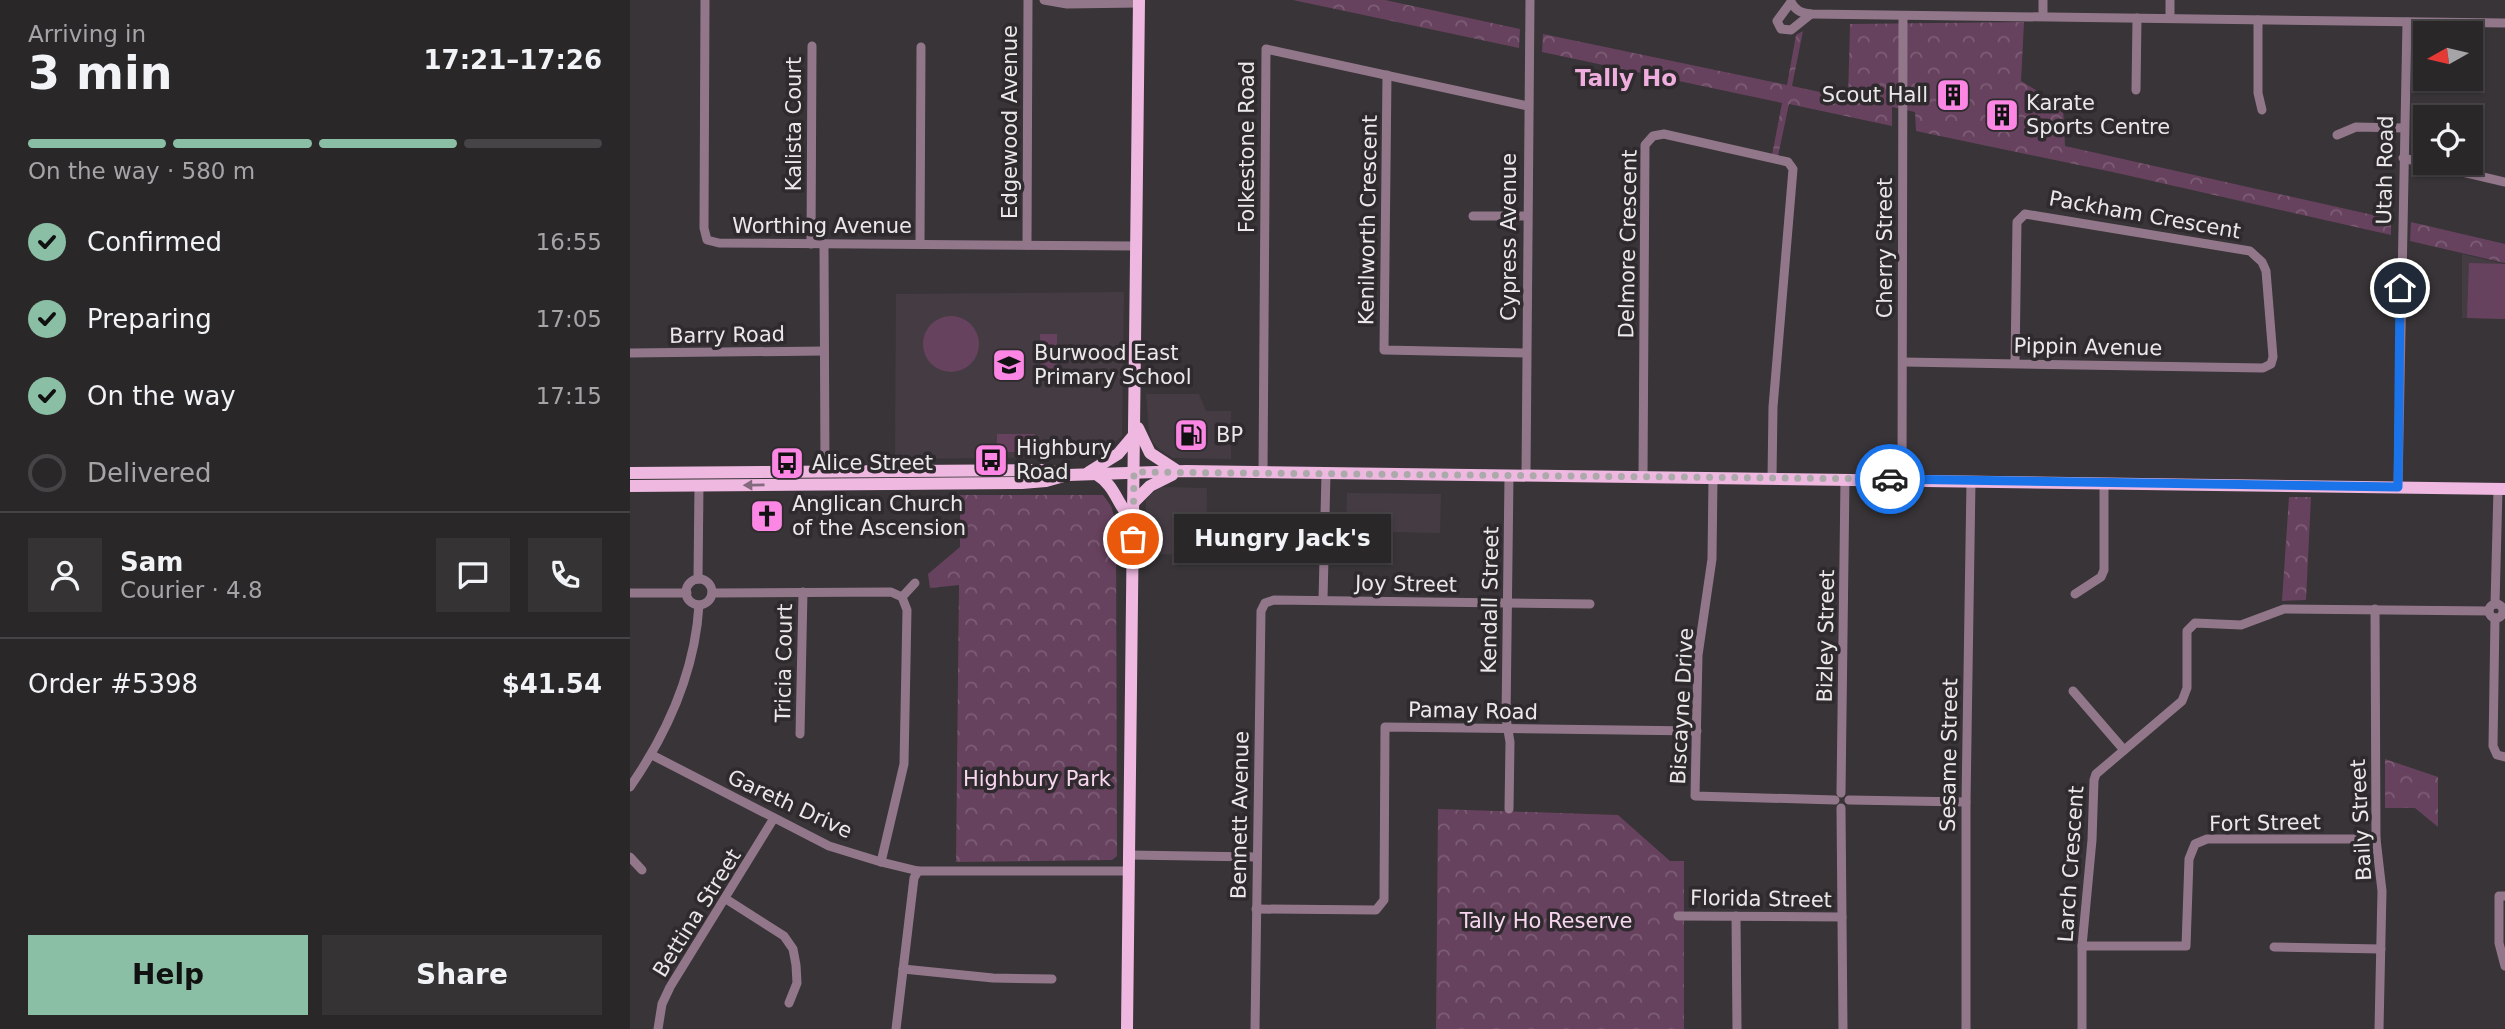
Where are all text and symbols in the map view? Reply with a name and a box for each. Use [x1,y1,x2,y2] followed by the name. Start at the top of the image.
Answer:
[28,21,146,47] text: Arriving in
[2413,21,2483,91] north arrow
[2413,21,2483,175] map controls
[998,25,1022,219] street label: Edgewood Avenue
[423,45,602,75] text: 17:21–17:26
[28,46,172,100] text: 3 min
[782,57,806,191] street label: Kalista Court
[1235,61,1259,233] street label: Folkestone Road
[1575,65,1677,91] district label: Tally Ho
[1934,76,1972,114] building icon: Scout Hall
[1822,83,1928,107] place label: Scout Hall
[2026,91,2170,139] place label: Karate Sports Centre
[1983,96,2021,134] building icon: Karate Sports Centre
[2413,105,2483,175] button: locate
[1354,115,1382,325] street label: Kenilworth Crescent
[2372,115,2398,225] street label: Utah Road
[1614,149,1642,339] street label: Delmore Crescent
[1497,153,1521,321] street label: Cypress Avenue
[28,158,255,184] text: On the way · 580 m
[1873,178,1897,318] street label: Cherry Street
[2047,186,2243,244] street label: Packham Crescent
[732,214,912,238] street label: Worthing Avenue
[28,223,66,261] icon: check
[87,227,222,257] text: Confirmed
[536,229,602,255] text: 16:55
[2370,258,2430,318] pin
[2381,269,2419,307] icon: home
[28,300,66,338] icon: check
[87,304,212,334] text: Preparing
[536,306,602,332] text: 17:05
[669,322,785,348] street label: Barry Road
[2014,334,2162,360] street label: Pippin Avenue
[1034,341,1192,389] place label: Burwood East Primary School
[990,346,1028,384] school or university icon: Burwood East Primary School
[28,377,66,415] icon: check
[87,381,236,411] text: On the way
[536,383,602,409] text: 17:15
[1172,416,1210,454] fuel station icon: BP
[1216,423,1243,447] place label: BP
[1016,436,1112,484] place label: Highbury Road
[972,441,1010,479] bus stop icon: Highbury Road
[768,444,806,482] bus stop icon: Alice Street
[1855,444,1925,514] courier
[812,451,933,475] place label: Alice Street
[87,458,211,488] text: Delivered
[1871,460,1909,498] icon: car
[743,479,765,491] one-way arrow
[792,492,966,540] place label: Anglican Church of the Ascension
[748,497,786,535] church icon: Anglican Church of the Ascension
[1103,509,1163,569] pin
[1175,514,1392,564] callout: Hungry Jack's
[1114,520,1152,558] icon: bag
[1194,525,1371,551] text: Hungry Jack's
[1477,526,1503,674] street label: Kendall Street
[28,538,102,612] button: person
[436,538,510,612] button: chat
[528,538,602,612] button: phone
[120,547,183,577] text: Sam
[1813,569,1839,703] street label: Bizley Street
[1353,571,1457,597] street label: Joy Street
[120,577,263,603] text: Courier · 4.8
[771,603,797,724] street label: Tricia Court
[1666,627,1698,785] street label: Biscayne Drive
[28,669,198,699] text: Order #5398
[502,669,602,699] text: $41.54
[1936,678,1962,832] street label: Sesame Street
[1408,698,1538,724] street label: Pamay Road
[1227,731,1253,899] street label: Bennett Avenue
[2346,759,2376,881] street label: Baily Street
[724,765,856,843] street label: Gareth Drive
[963,767,1112,791] park label: Highbury Park
[2054,785,2088,943] street label: Larch Crescent
[2209,810,2321,836] street label: Fort Street
[648,845,746,981] street label: Bettina Street
[1690,886,1832,912] street label: Florida Street
[1459,909,1632,933] park label: Tally Ho Reserve
[28,935,308,1015] button: Help
[322,935,602,1015] button: Share

